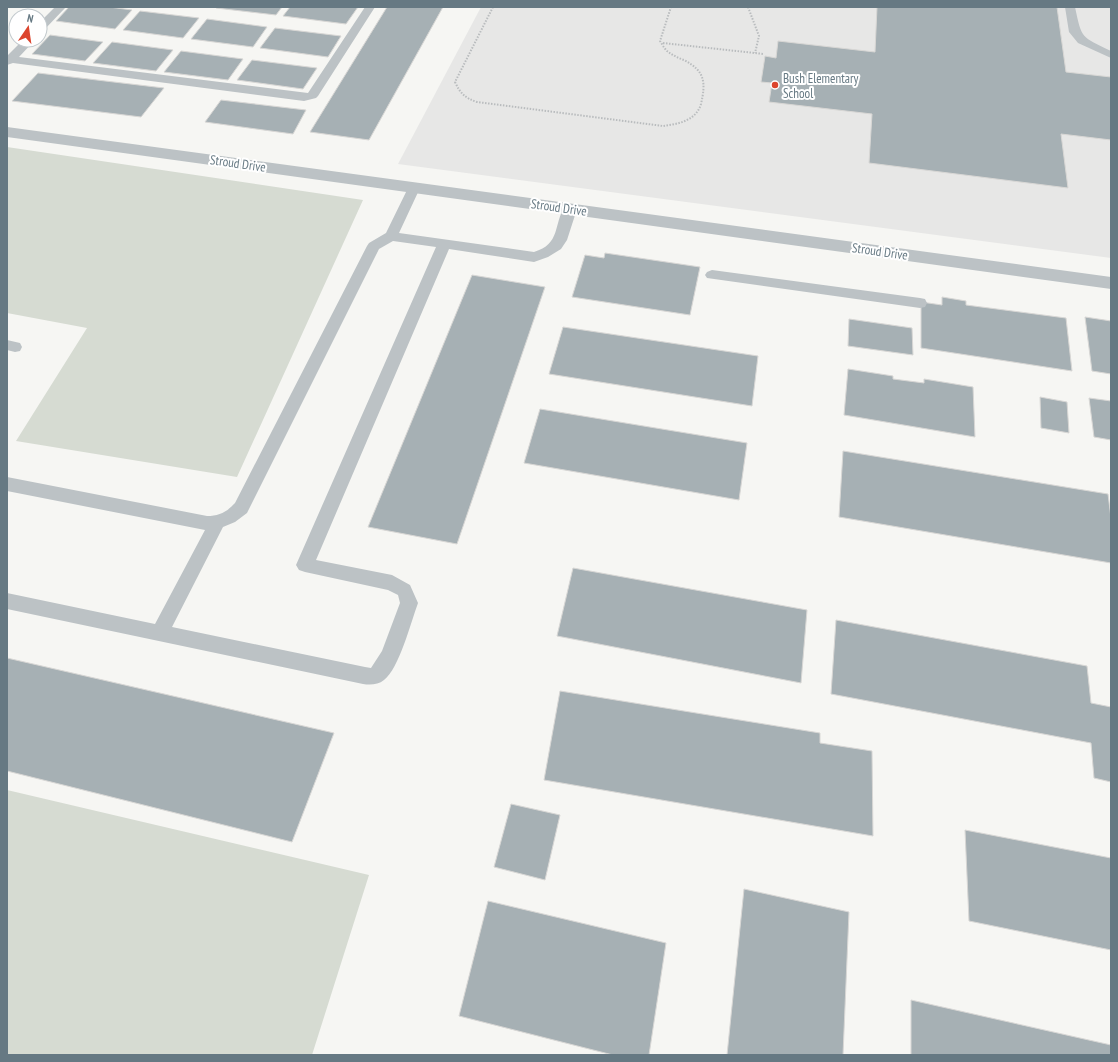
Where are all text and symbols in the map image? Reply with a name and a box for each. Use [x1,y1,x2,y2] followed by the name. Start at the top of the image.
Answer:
[8,8,48,48] north arrow
[26,11,35,26] text: N
[783,70,858,102] place label: Bush Elementary School
[770,80,780,90] marker: Bush Elementary School
[209,151,267,176] street label: Stroud Drive
[530,195,588,220] street label: Stroud Drive
[851,239,909,264] street label: Stroud Drive

